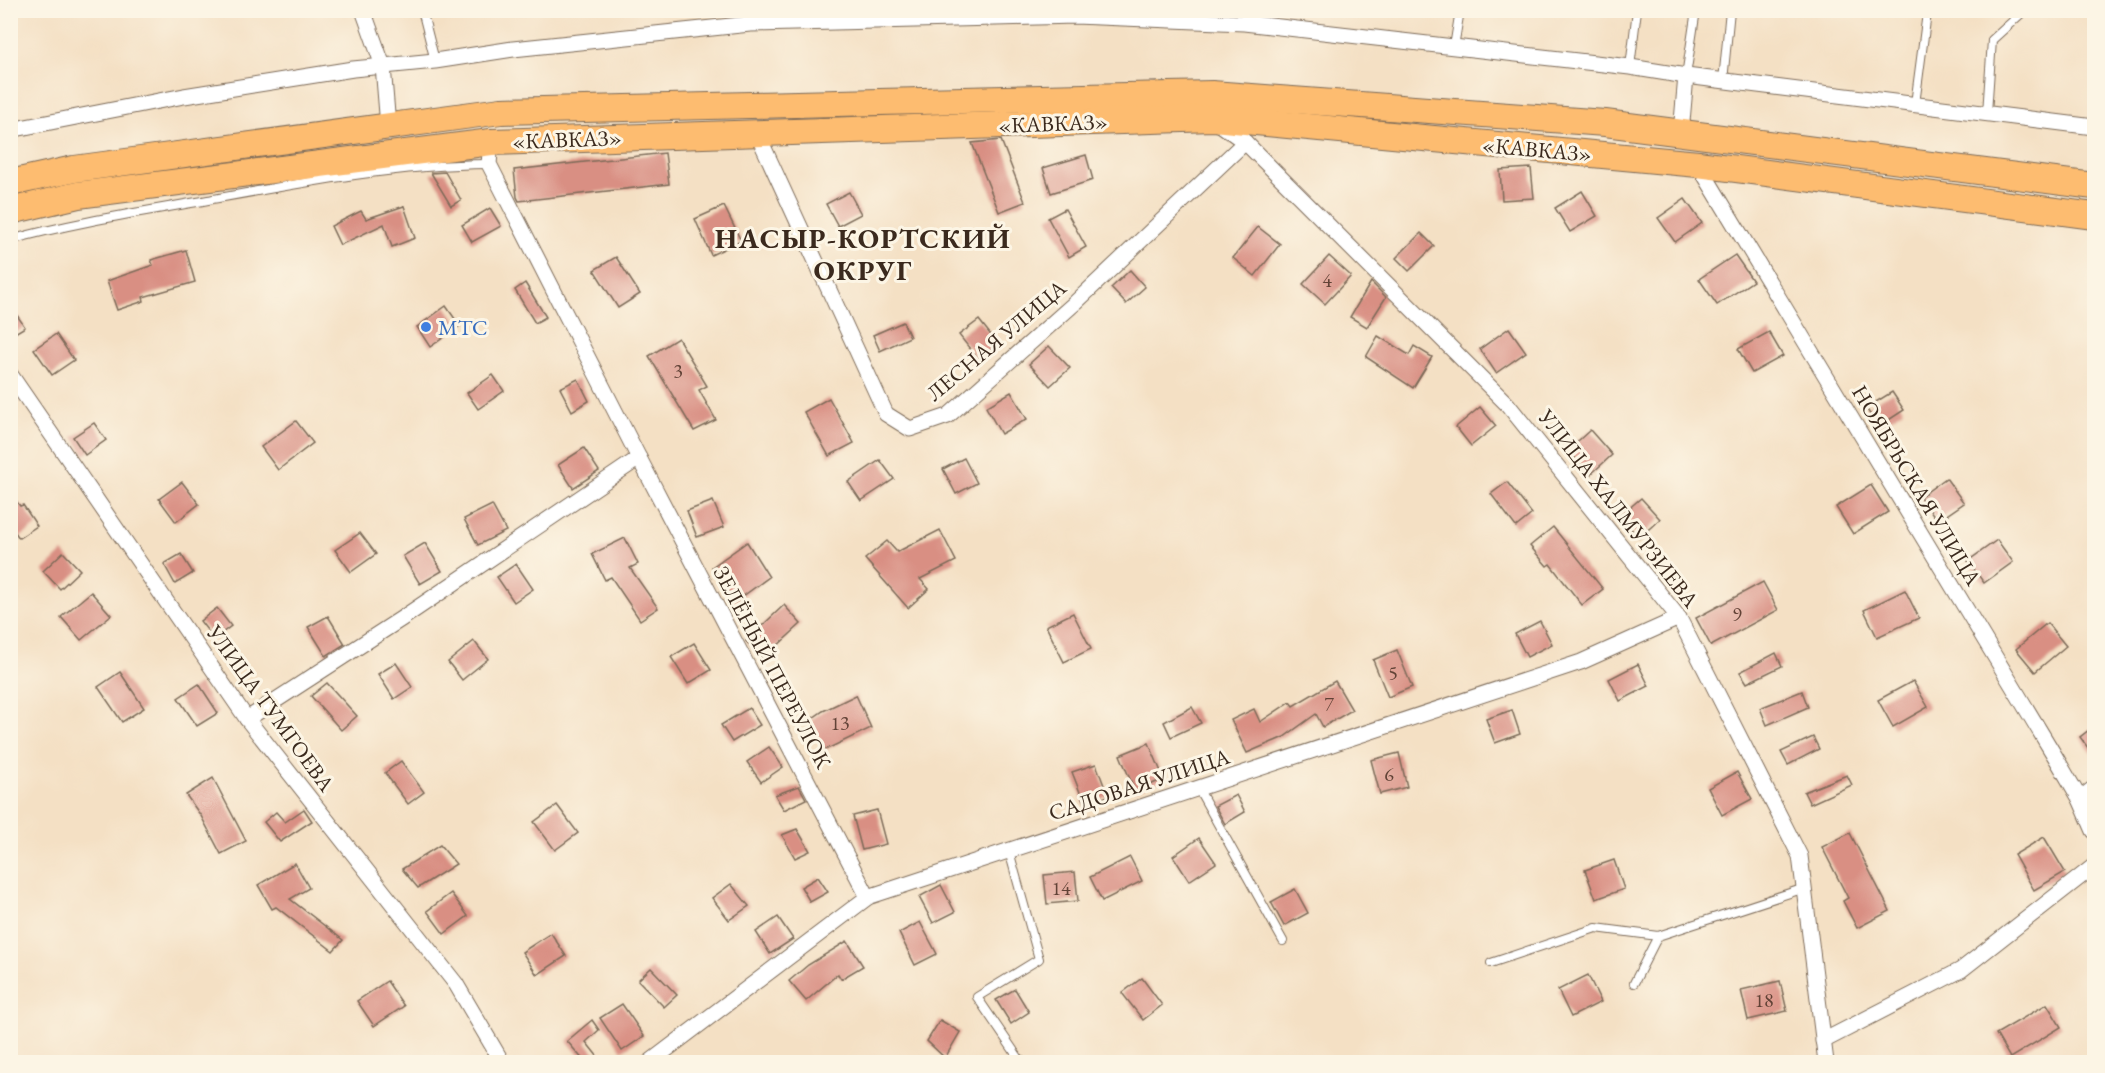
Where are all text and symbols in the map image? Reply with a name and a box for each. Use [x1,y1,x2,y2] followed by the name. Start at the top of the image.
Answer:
[998,107,1108,140] street label: «КАВКАЗ»
[512,123,622,156] street label: «КАВКАЗ»
[1481,130,1593,169] street label: «КАВКАЗ»
[715,220,1011,288] district label: НАСЫР-КОРТСКИЙ ОКРУГ
[1322,267,1332,293] house number: 4
[920,273,1073,407] street label: ЛЕСНАЯ УЛИЦА
[438,313,488,342] place label: МТС
[419,320,433,334] marker: МТС
[673,358,683,384] house number: 3
[1845,380,1988,591] street label: НОЯБРЬСКАЯ УЛИЦА
[1531,402,1706,614] street label: УЛИЦА ХАЛМУРЗИЕВА
[707,561,838,774] street label: ЗЕЛЁНЫЙ ПЕРЕУЛОК
[1732,601,1742,627] house number: 9
[200,618,341,798] street label: УЛИЦА ТУМГОЕВА
[1388,660,1398,686] house number: 5
[1324,691,1334,717] house number: 7
[830,710,850,736] house number: 13
[1045,741,1234,827] street label: САДОВАЯ УЛИЦА
[1384,761,1394,787] house number: 6
[1051,875,1071,901] house number: 14
[1754,987,1774,1013] house number: 18

